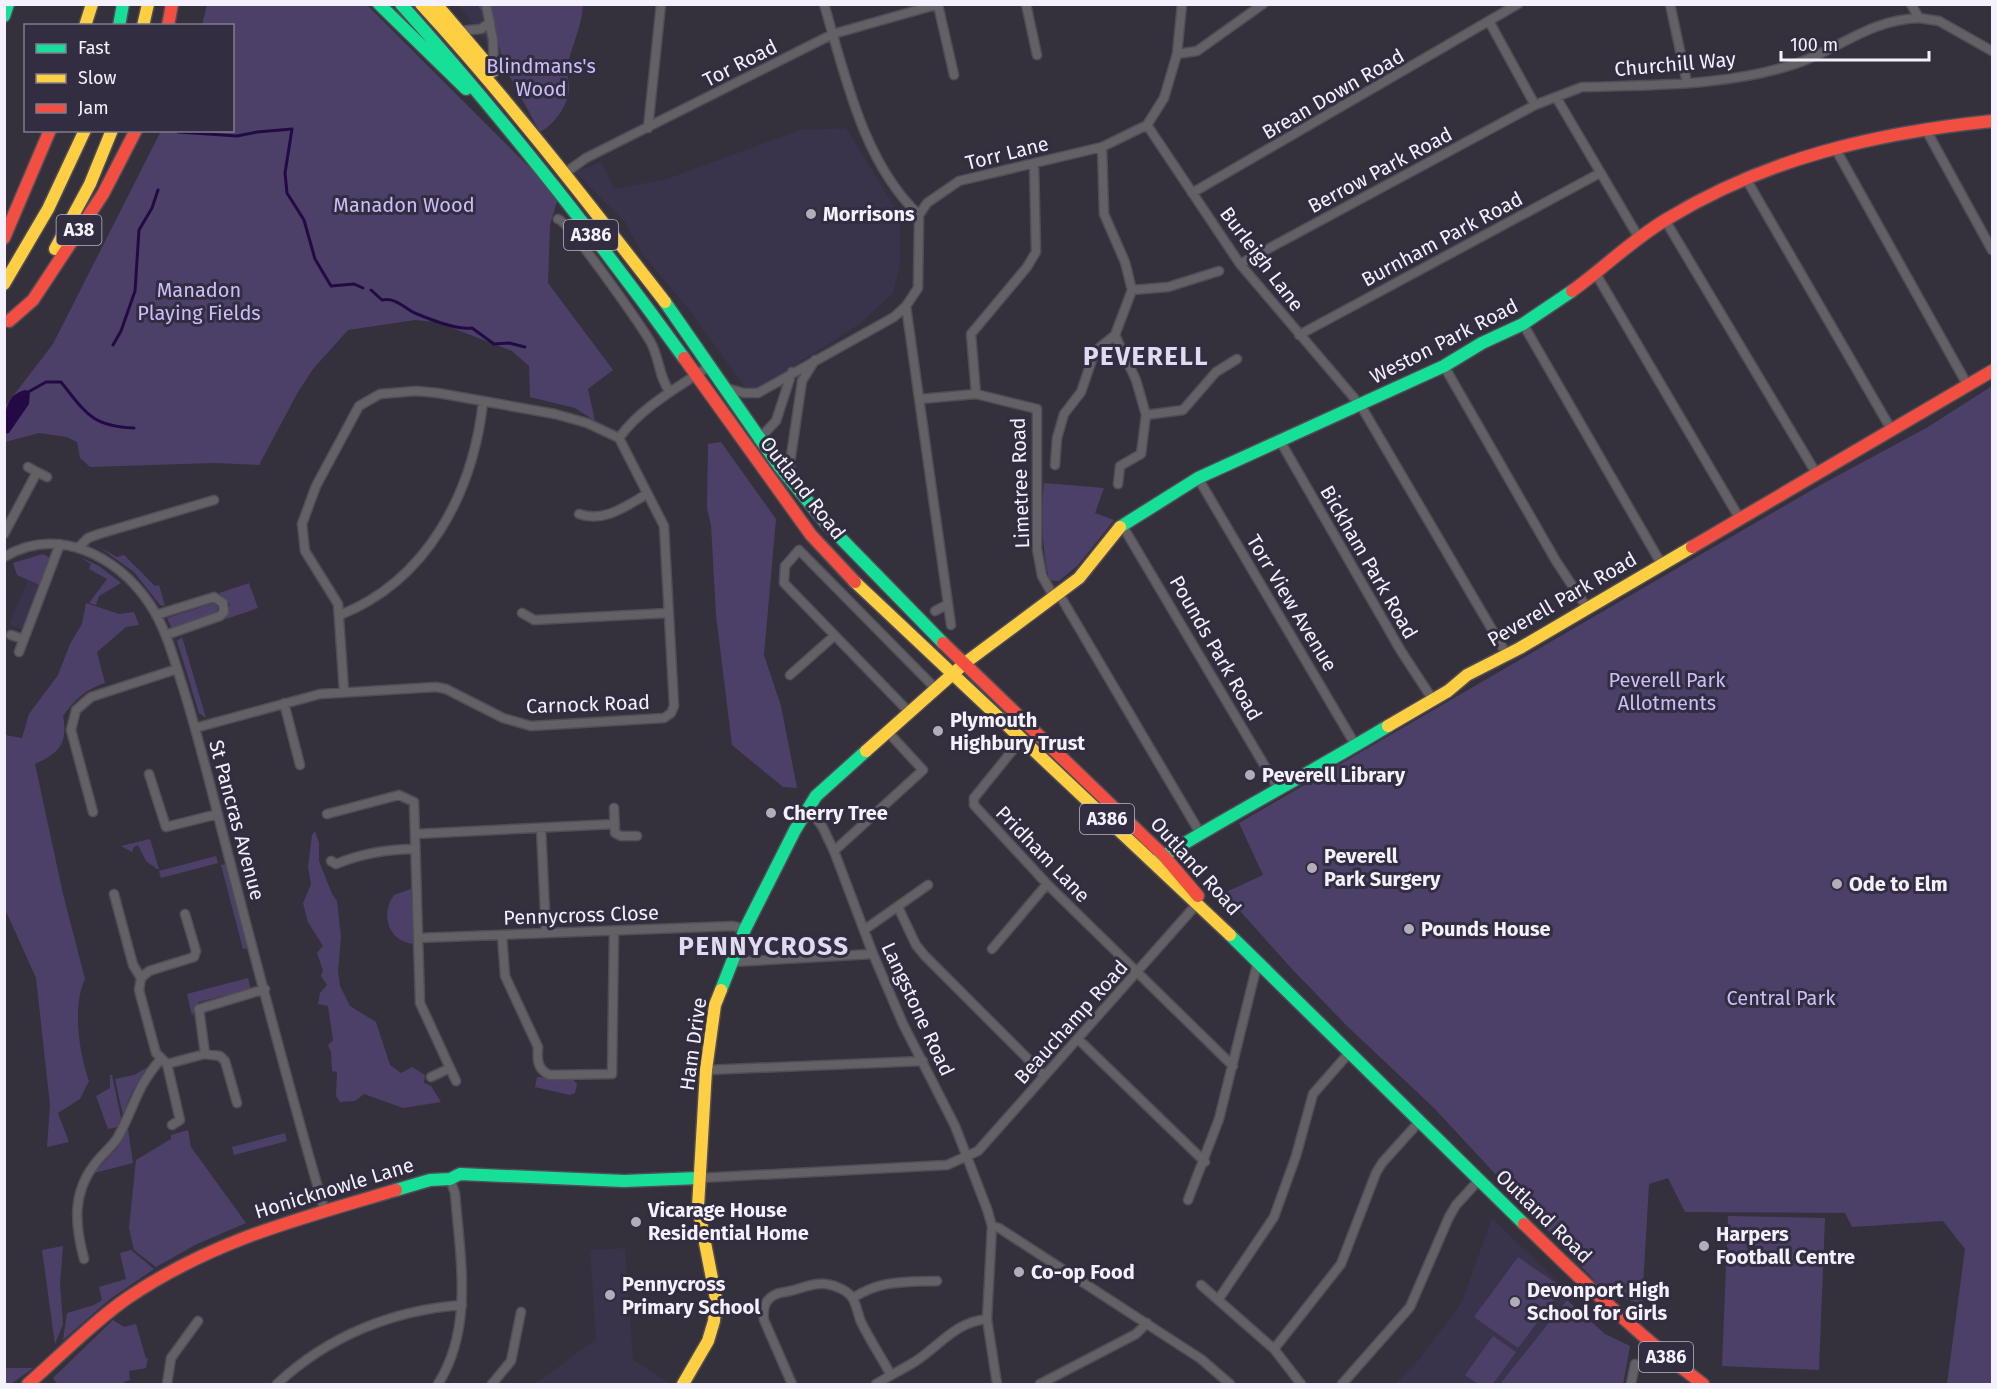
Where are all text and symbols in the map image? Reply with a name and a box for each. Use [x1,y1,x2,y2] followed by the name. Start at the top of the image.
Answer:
[24,24,234,132] legend
[1781,24,1930,62] scale bar
[699,34,781,92] street label: Tor Road
[1790,34,1838,56] text: 100 m
[78,37,111,59] text: Fast
[1258,44,1408,144] street label: Brean Down Road
[1613,47,1737,81] street label: Churchill Way
[486,54,596,101] park label: Blindmans's Wood
[78,67,117,89] text: Slow
[78,97,109,119] text: Jam
[1304,122,1456,218] street label: Berrow Park Road
[963,131,1051,175] street label: Torr Lane
[1357,186,1527,292] street label: Burnham Park Road
[333,193,475,217] park label: Manadon Wood
[823,202,915,226] place label: Morrisons
[1215,202,1309,316] street label: Burleigh Lane
[804,207,818,221] marker: Morrisons
[56,215,101,245] road number: A38
[564,220,618,250] road number: A386
[137,278,261,325] park label: Manadon Playing Fields
[1366,293,1522,389] street label: Weston Park Road
[1083,341,1209,372] district label: PEVERELL
[1006,417,1034,549] street label: Limetree Road
[755,432,851,544] street label: Outland Road
[1315,481,1423,643] street label: Bickham Park Road
[1242,530,1342,676] street label: Torr View Avenue
[1483,547,1641,651] street label: Peverell Park Road
[1165,571,1267,725] street label: Pounds Park Road
[1609,668,1726,715] park label: Peverell Park Allotments
[526,690,650,718] street label: Carnock Road
[950,708,1085,755] place label: Plymouth Highbury Trust
[931,724,945,738] marker: Plymouth Highbury Trust
[204,737,270,903] street label: St Pancras Avenue
[1262,763,1406,787] place label: Peverell Library
[1243,768,1257,782] marker: Peverell Library
[783,801,888,825] place label: Cherry Tree
[991,801,1095,907] street label: Pridham Lane
[1080,804,1134,834] road number: A386
[764,806,778,820] marker: Cherry Tree
[1146,812,1246,920] street label: Outland Road
[1324,844,1441,891] place label: Peverell Park Surgery
[1305,861,1319,875] marker: Peverell Park Surgery
[1849,872,1948,896] place label: Ode to Elm
[1830,877,1844,891] marker: Ode to Elm
[503,900,659,930] street label: Pennycross Close
[1421,917,1551,941] place label: Pounds House
[1402,922,1416,936] marker: Pounds House
[678,931,850,962] district label: PENNYCROSS
[877,938,959,1080] street label: Langstone Road
[1009,955,1133,1089] street label: Beauchamp Road
[1727,986,1836,1010] park label: Central Park
[675,996,711,1092] street label: Ham Drive
[251,1152,417,1224] street label: Honicknowle Lane
[1491,1164,1597,1268] street label: Outland Road
[647,1198,809,1245] place label: Vicarage House Residential Home
[629,1215,643,1229] marker: Vicarage House Residential Home
[1716,1222,1855,1269] place label: Harpers Football Centre
[1697,1239,1711,1253] marker: Harpers Football Centre
[1031,1260,1135,1284] place label: Co-op Food
[1012,1265,1026,1279] marker: Co-op Food
[622,1272,760,1319] place label: Pennycross Primary School
[1527,1278,1670,1325] place label: Devonport High School for Girls
[603,1288,617,1302] marker: Pennycross Primary School
[1508,1295,1522,1309] marker: Devonport High School for Girls
[1639,1342,1693,1372] road number: A386

